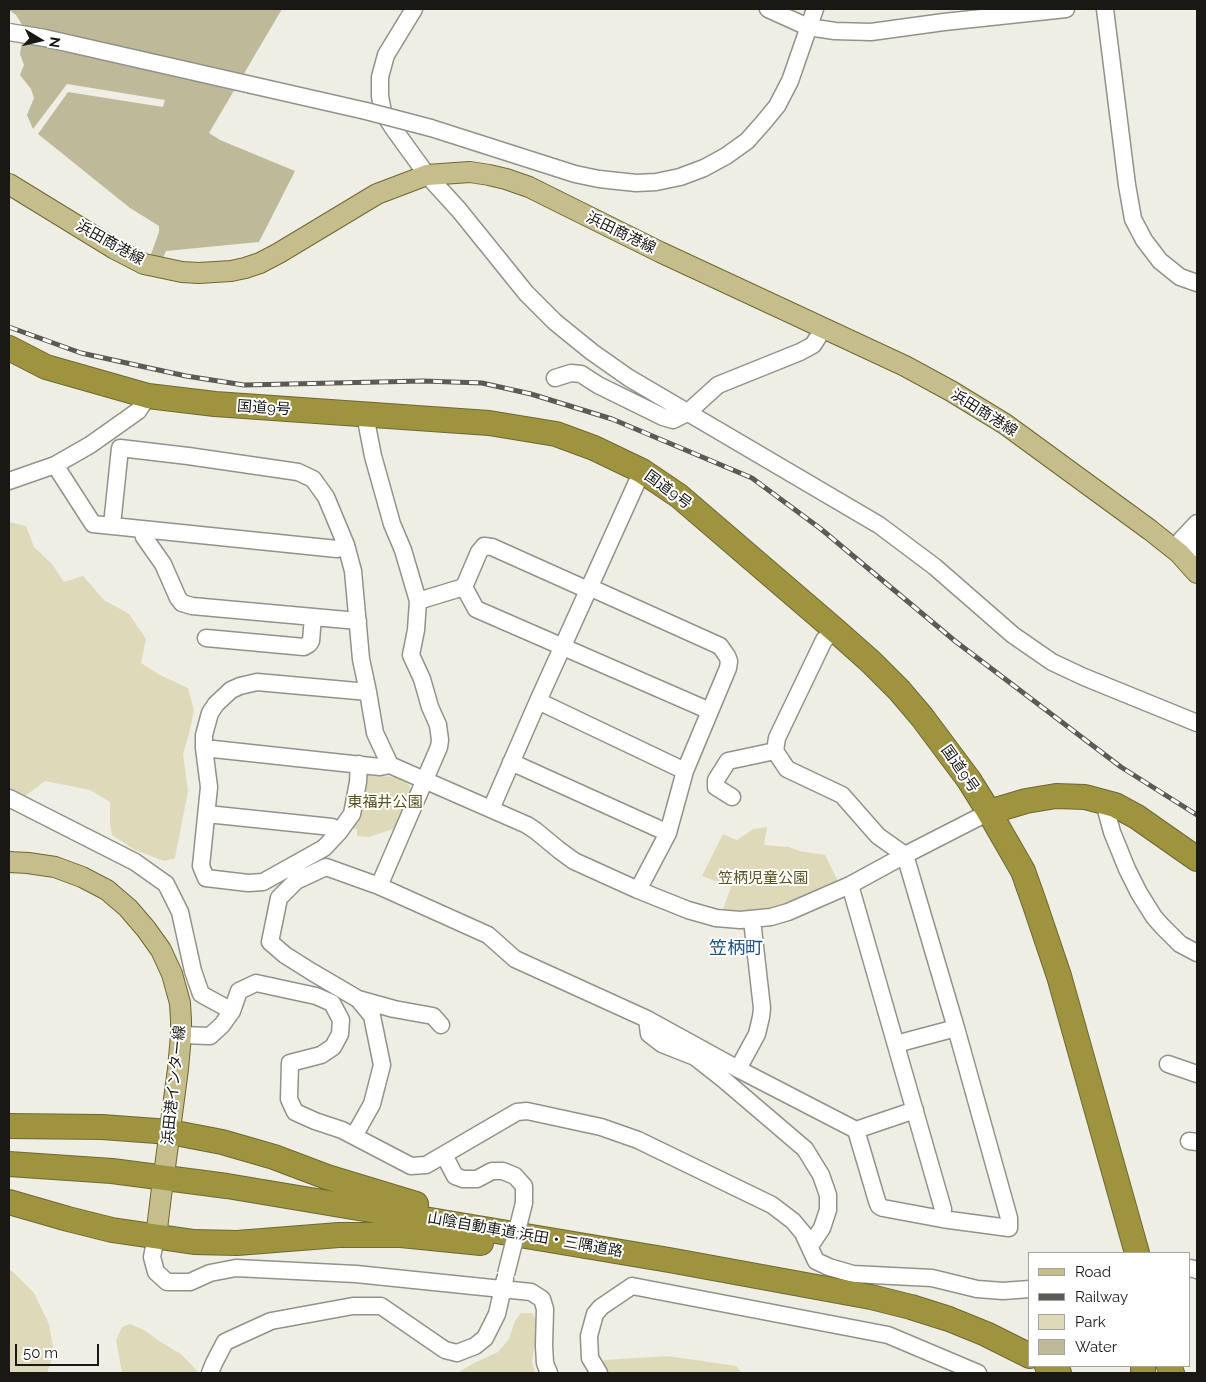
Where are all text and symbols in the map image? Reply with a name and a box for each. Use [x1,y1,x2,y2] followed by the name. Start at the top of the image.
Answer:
[15,15,65,65] north arrow
[46,36,64,49] text: N
[583,208,659,258] street label: 浜田商港線
[73,217,147,269] street label: 浜田商港線
[947,385,1021,441] street label: 浜田商港線
[237,397,291,419] street label: 国道9号
[641,467,695,513] street label: 国道9号
[937,742,983,796] street label: 国道9号
[348,793,422,811] park label: 東福井公園
[718,869,808,887] park label: 笠柄児童公園
[709,938,763,960] district label: 笠柄町
[159,1024,189,1146] street label: 浜田港インター線
[426,1209,624,1261] street label: 山陰自動車道;浜田・三隅道路
[1028,1252,1191,1367] legend
[1075,1263,1111,1281] text: Road
[1075,1288,1128,1306] text: Railway
[1075,1313,1106,1331] text: Park
[18,1334,101,1366] scale bar
[1075,1338,1117,1356] text: Water
[23,1344,58,1362] text: 50 m

